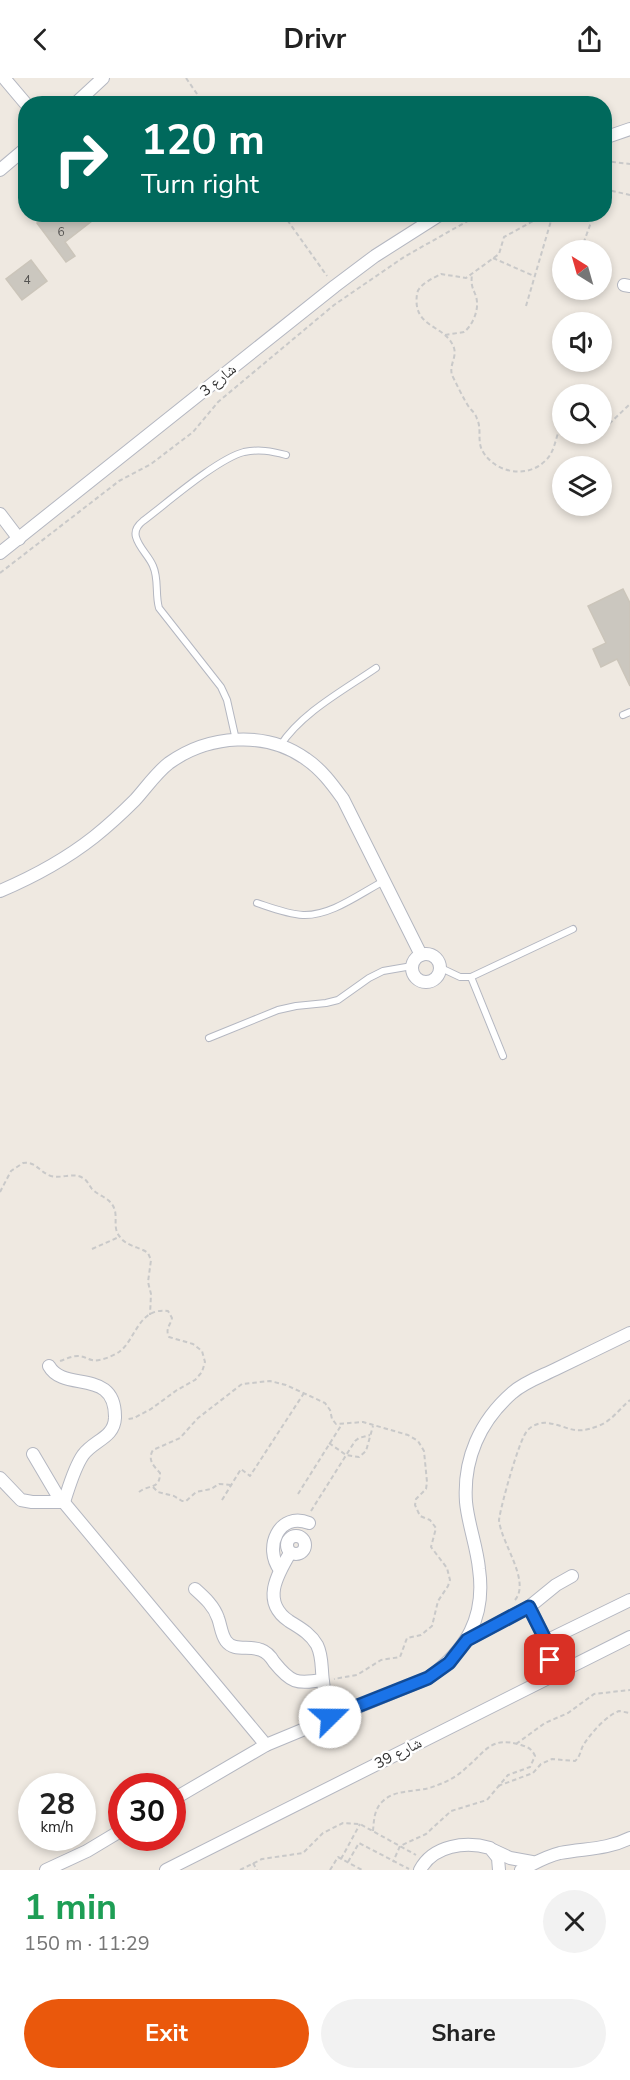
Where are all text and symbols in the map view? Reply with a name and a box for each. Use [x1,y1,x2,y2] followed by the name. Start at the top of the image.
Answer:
[284,21,346,58] text: Drivr
[24,23,57,56] icon: back
[573,23,606,56] icon: share
[141,112,265,169] text: 120 m
[42,120,120,198] icon: right
[141,166,259,203] text: Turn right
[57,224,65,240] house number: 6
[552,240,612,300] north arrow
[552,240,612,516] map controls
[23,272,31,288] house number: 4
[552,312,612,372] button: sound
[196,359,240,401] street label: شارع 3
[552,384,612,444] button: search
[552,456,612,516] button: layers
[524,1634,575,1685] pin
[533,1643,566,1676] icon: arrive
[298,1685,362,1749] position arrow
[371,1733,425,1773] street label: شارع 39
[108,1773,186,1851] speed limit sign: 30
[39,1784,75,1825] text: 28
[40,1817,74,1837] text: km/h
[24,1883,117,1932] text: 1 min
[543,1890,606,1953] button: close
[24,1930,150,1957] text: 150 m · 11:29
[24,1999,309,2068] button: Exit
[321,1999,606,2068] button: Share

